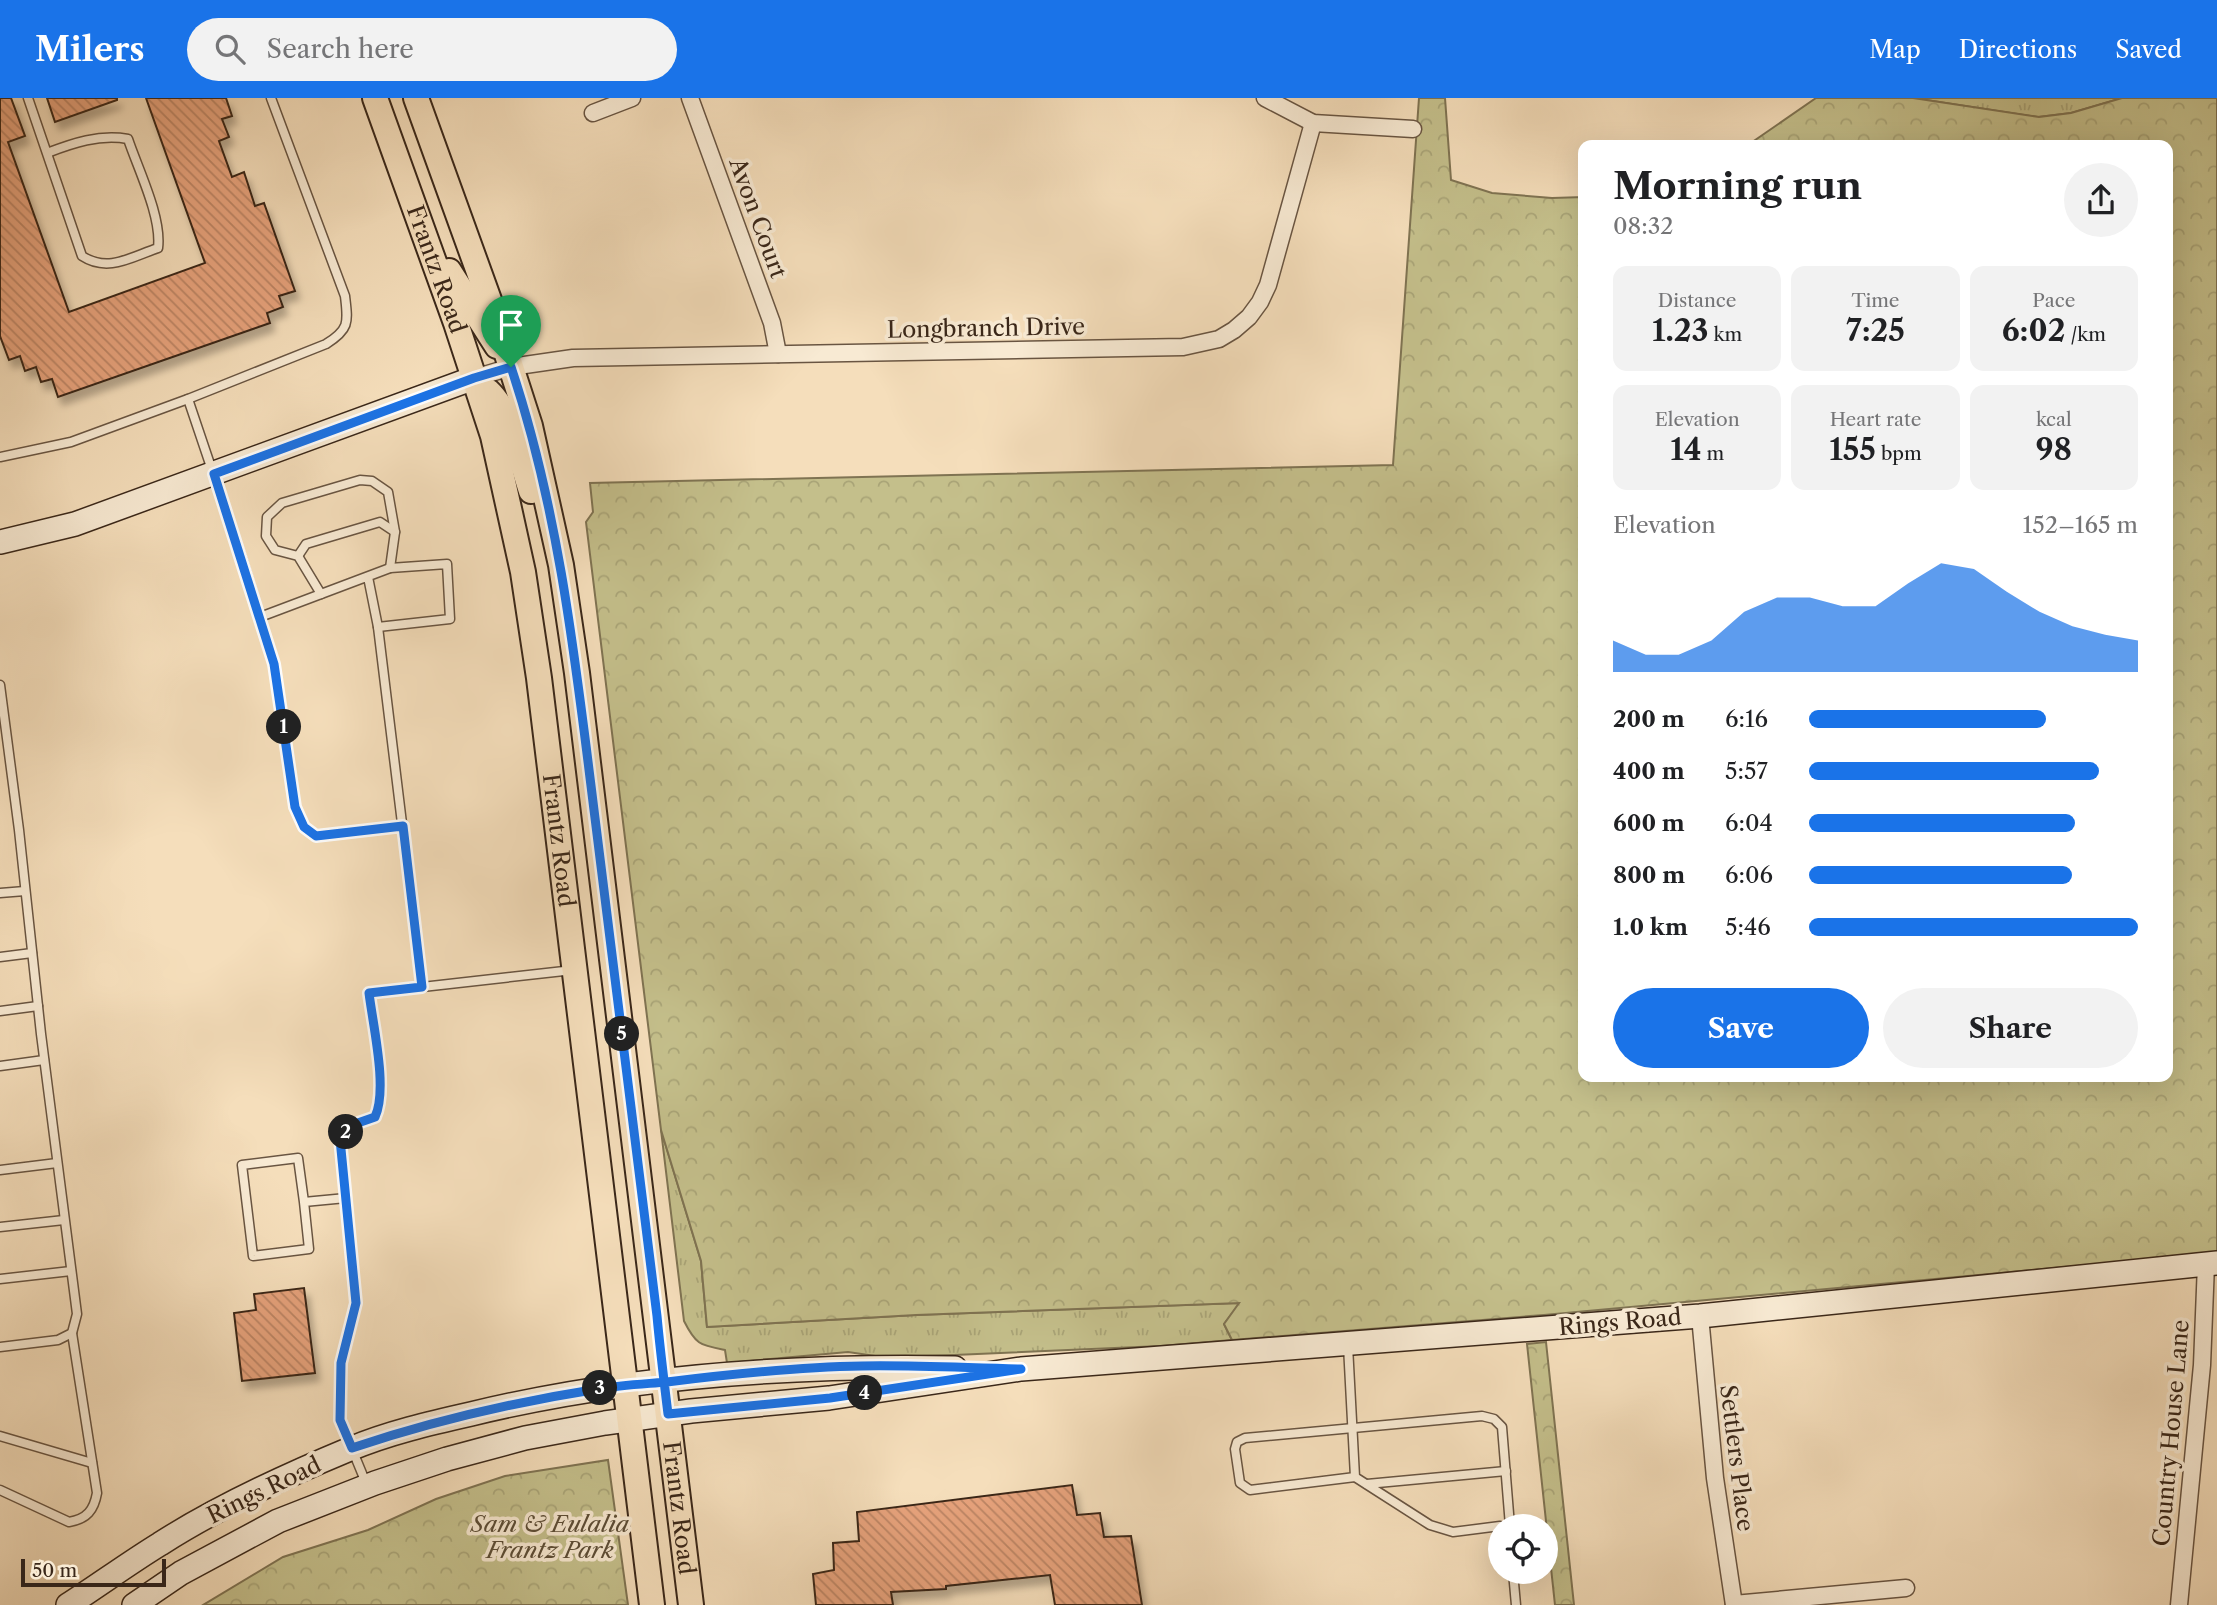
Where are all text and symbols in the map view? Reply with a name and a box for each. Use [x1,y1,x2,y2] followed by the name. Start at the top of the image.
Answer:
[187,18,677,81] search box
[35,29,145,70] text: Milers
[211,30,249,68] icon: search
[267,33,414,65] text: Search here
[1869,35,1921,64] text: Map
[1959,35,2077,64] text: Directions
[2115,35,2182,64] text: Saved
[723,153,793,282] street label: Avon Court
[1613,162,1862,209] text: Morning run
[2064,163,2138,237] button: share
[401,201,472,337] street label: Frantz Road
[1613,212,1674,240] text: 08:32
[1658,289,1736,312] text: Distance
[1851,289,1900,312] text: Time
[2032,289,2075,312] text: Pace
[481,295,541,367] pin
[492,306,530,344] icon: arrive
[887,312,1085,344] street label: Longbranch Drive
[1652,312,1709,349] text: 1.23
[1846,312,1905,349] text: 7:25
[2002,312,2065,349] text: 6:02
[1709,323,1742,346] text: km
[2065,323,2106,346] text: /km
[1655,408,1740,431] text: Elevation
[1830,408,1921,431] text: Heart rate
[2036,408,2072,431] text: kcal
[1670,431,1701,468] text: 14
[1829,431,1876,468] text: 155
[2036,431,2072,468] text: 98
[1701,442,1724,465] text: m
[1876,442,1922,465] text: bpm
[1613,511,1716,539] text: Elevation
[2023,511,2138,539] text: 152–165 m
[1613,705,1685,733] text: 200 m
[1725,705,1768,733] text: 6:16
[266,710,302,744] pin: 1
[279,715,288,738] text: 1
[1613,757,1685,785] text: 400 m
[1725,757,1768,785] text: 5:57
[537,772,581,909] street label: Frantz Road
[1613,809,1685,837] text: 600 m
[1725,809,1773,837] text: 6:04
[1613,861,1685,889] text: 800 m
[1725,861,1773,889] text: 6:06
[1613,913,1688,941] text: 1.0 km
[1725,913,1771,941] text: 5:46
[1613,988,1869,1068] button: Save
[1883,988,2138,1068] button: Share
[604,1016,640,1052] pin: 5
[616,1022,627,1045] text: 5
[328,1114,364,1150] pin: 2
[340,1120,351,1143] text: 2
[1557,1303,1683,1341] street label: Rings Road
[2147,1319,2195,1547] street label: Country House Lane
[582,1370,618,1406] pin: 3
[594,1376,605,1399] text: 3
[848,1376,882,1410] pin: 4
[859,1381,870,1404] text: 4
[1714,1383,1760,1533] street label: Settlers Place
[657,1440,701,1576] street label: Frantz Road
[202,1450,326,1530] street label: Rings Road
[469,1510,629,1564] park label: Sam & Eulalia Frantz Park
[1488,1514,1558,1584] map controls
[1488,1514,1558,1584] button: locate
[21,1556,166,1588] scale bar
[32,1559,77,1582] text: 50 m

